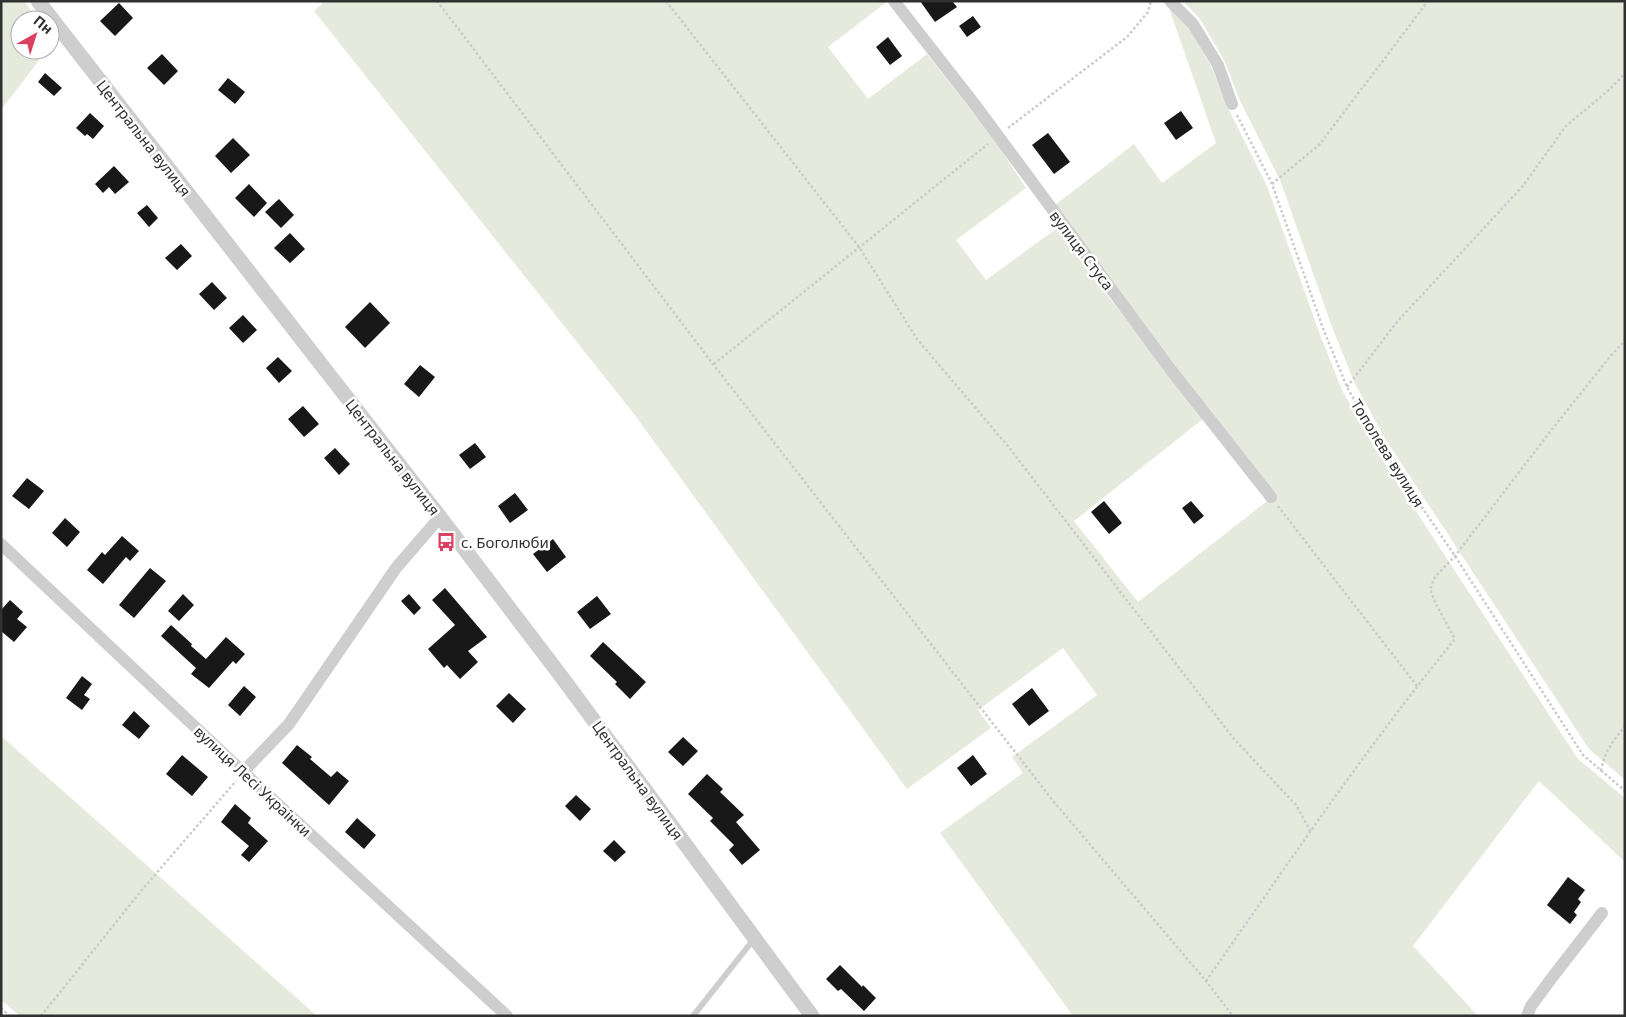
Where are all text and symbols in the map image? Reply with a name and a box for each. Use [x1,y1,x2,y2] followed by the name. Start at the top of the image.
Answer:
[10,10,60,60] north arrow
[30,11,57,38] text: Пн
[92,76,196,200] street label: Центральна вулиця
[1046,206,1118,294] street label: вулиця Стуса
[341,395,445,519] street label: Центральна вулиця
[1347,395,1429,511] street label: Тополева вулиця
[435,531,457,553] bus stop icon: с. Боголюби
[461,532,549,552] place label: с. Боголюби
[588,716,688,844] street label: Центральна вулиця
[190,721,316,841] street label: вулиця Лесі Українки

